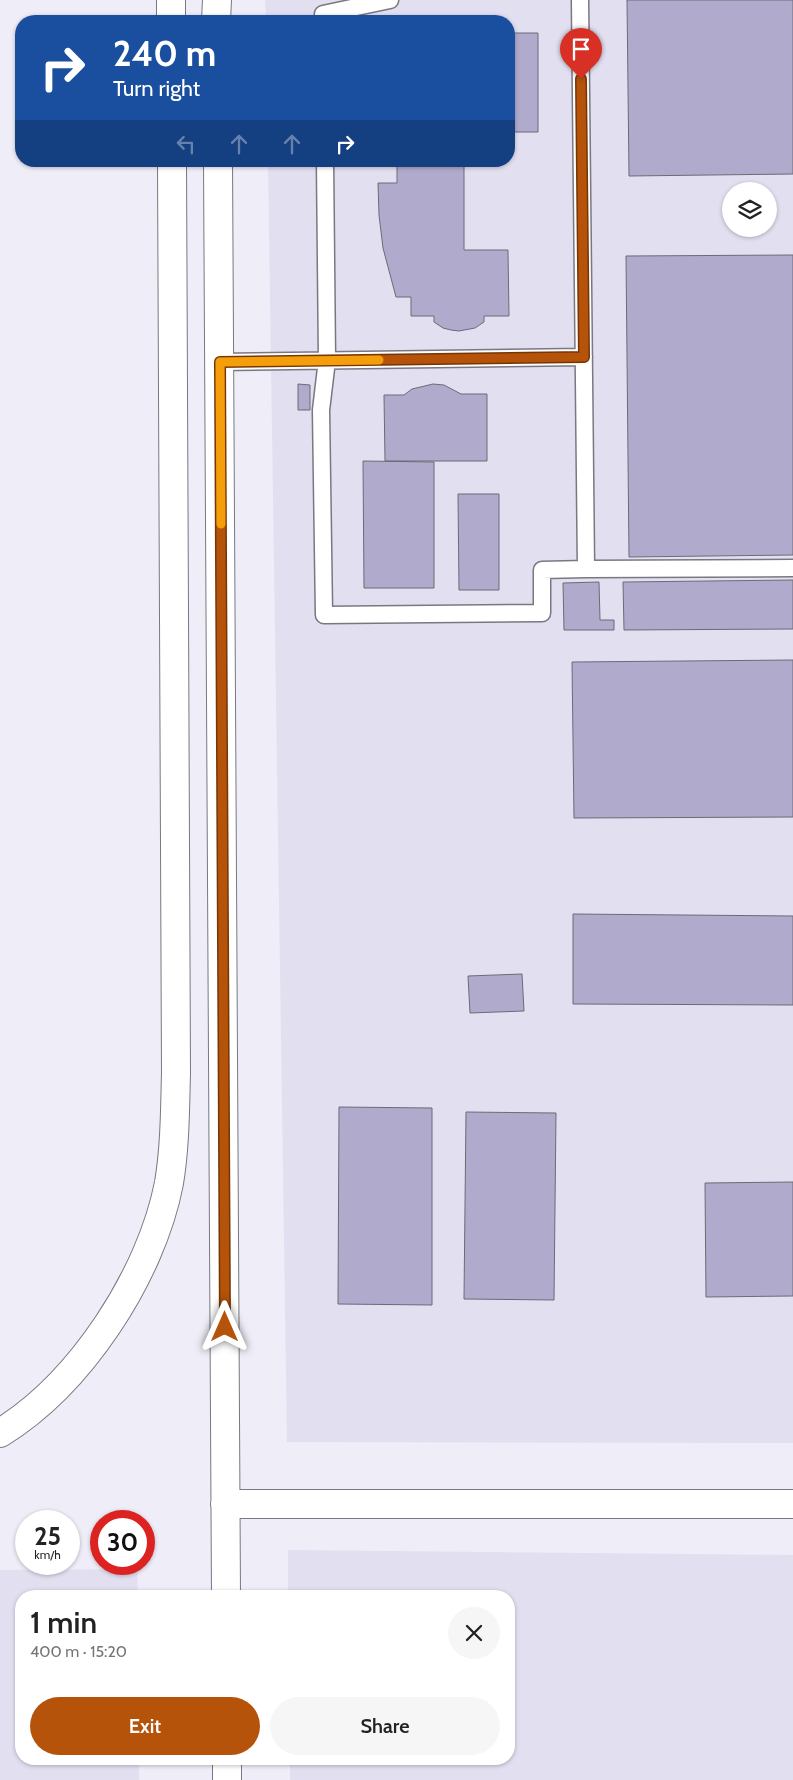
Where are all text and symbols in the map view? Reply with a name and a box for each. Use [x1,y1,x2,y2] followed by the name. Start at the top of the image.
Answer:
[560,28,602,79] pin
[113,32,216,75] text: 240 m
[30,35,95,100] icon: right
[567,35,595,63] icon: arrive
[113,75,200,102] text: Turn right
[172,130,200,158] icon: left
[225,130,253,158] icon: ahead
[278,130,306,158] icon: ahead
[331,130,359,158] icon: right
[722,182,777,237] map controls
[722,182,777,237] button: layers
[198,1300,250,1352] position arrow
[90,1510,155,1575] speed limit sign: 30
[34,1521,61,1551] text: 25
[34,1547,61,1562] text: km/h
[30,1604,97,1641] text: 1 min
[448,1607,500,1659] button: close
[30,1642,127,1661] text: 400 m · 15:20
[30,1697,260,1755] button: Exit
[270,1697,500,1755] button: Share

